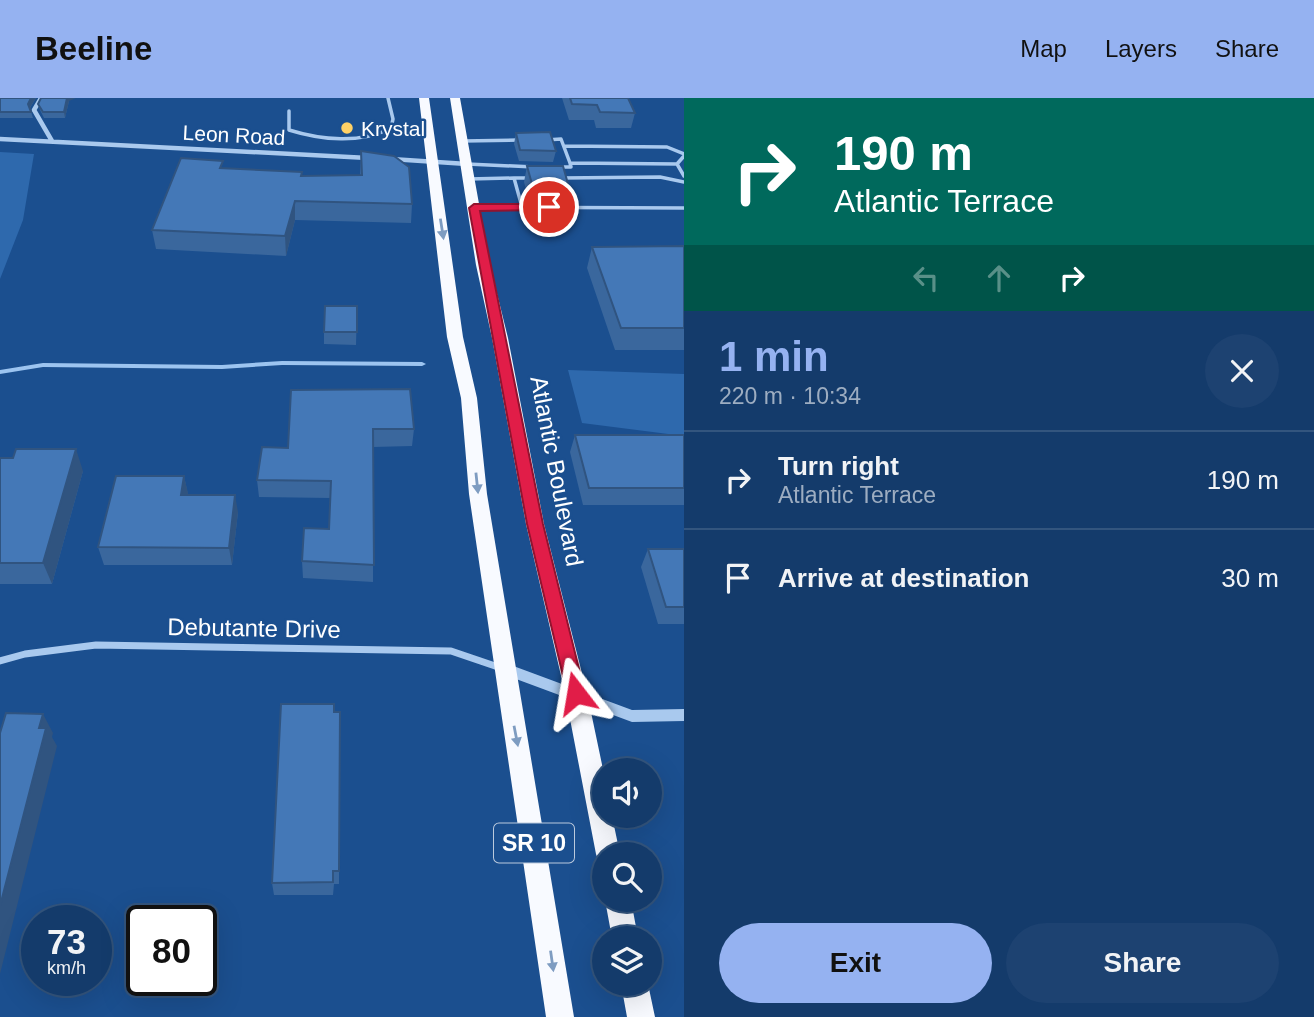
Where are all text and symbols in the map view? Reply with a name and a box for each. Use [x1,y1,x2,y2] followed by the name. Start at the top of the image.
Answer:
[35,30,152,67] text: Beeline
[1020,35,1067,62] text: Map
[1105,35,1177,62] text: Layers
[1215,35,1279,62] text: Share
[361,117,425,140] place label: Krystal
[339,120,355,136] marker: Krystal
[182,121,286,149] street label: Leon Road
[719,126,810,217] icon: right
[834,126,973,180] text: 190 m
[519,177,579,237] pin
[834,183,1054,219] text: Atlantic Terrace
[530,188,568,226] icon: arrive
[437,219,448,241] one-way arrow
[907,259,945,297] icon: left
[980,259,1018,297] icon: ahead
[1053,259,1091,297] icon: right
[719,333,829,380] text: 1 min
[1205,334,1279,408] button: close
[525,373,589,569] street label: Atlantic Boulevard
[719,383,861,409] text: 220 m · 10:34
[778,451,899,481] text: Turn right
[719,461,757,499] icon: right
[1207,465,1279,495] text: 190 m
[471,472,482,494] one-way arrow
[778,482,936,508] text: Atlantic Terrace
[719,559,757,597] icon: arrive
[778,563,1029,593] text: Arrive at destination
[1221,563,1279,593] text: 30 m
[167,613,341,643] street label: Debutante Drive
[539,656,613,730] position arrow
[511,725,522,747] one-way arrow
[592,758,662,996] map controls
[592,758,662,828] button: sound
[494,824,574,862] road number: SR 10
[592,842,662,912] button: search
[126,905,217,996] speed limit sign: 80
[47,922,86,961] text: 73
[719,923,992,1003] button: Exit
[1006,923,1279,1003] button: Share
[592,926,662,996] button: layers
[546,950,557,972] one-way arrow
[47,958,86,978] text: km/h

